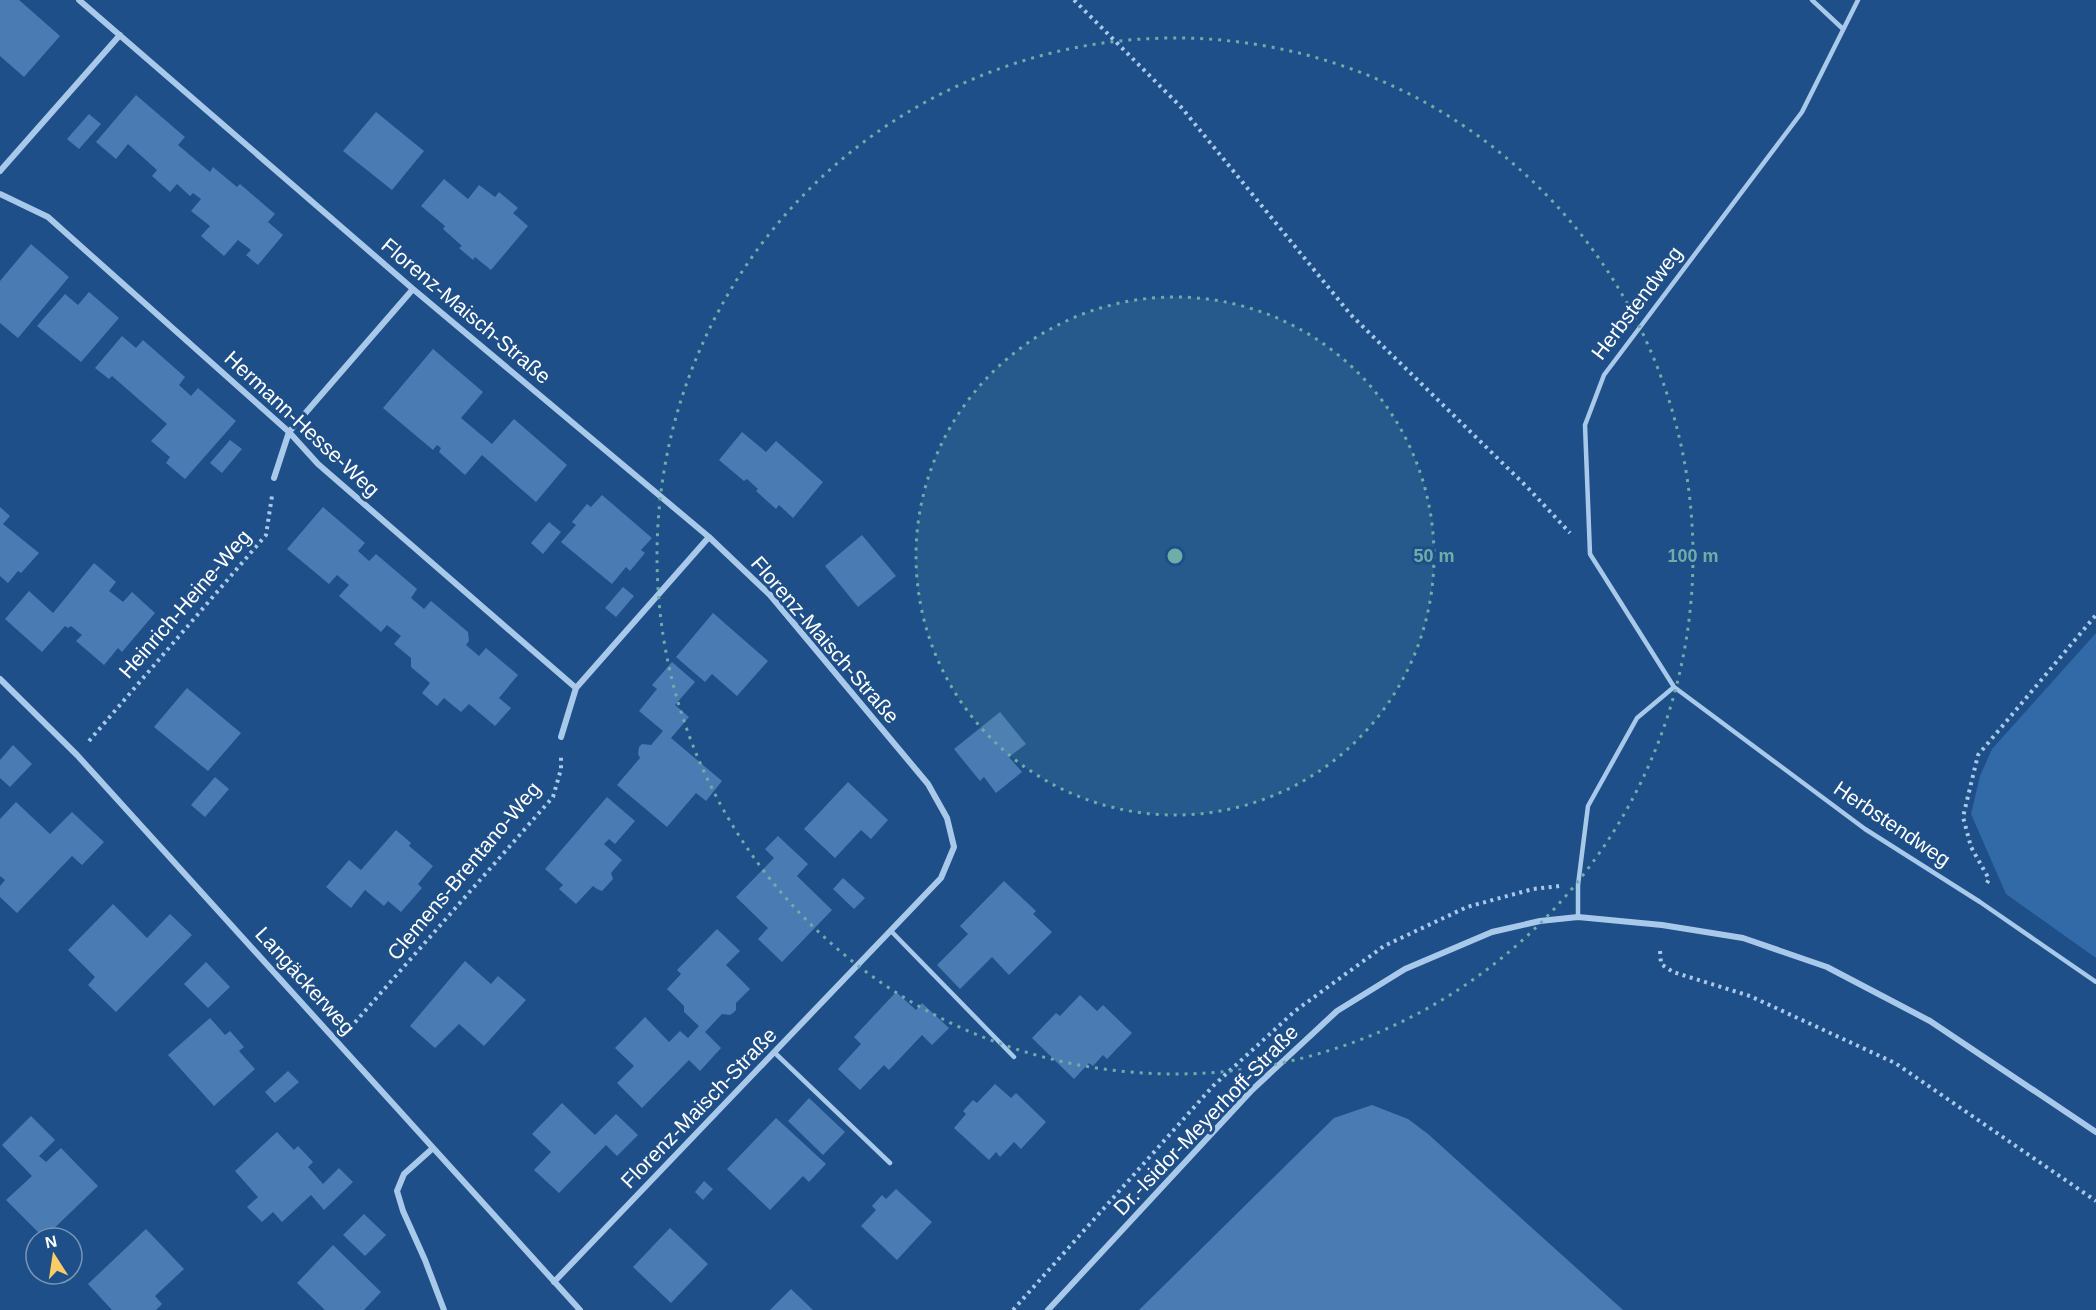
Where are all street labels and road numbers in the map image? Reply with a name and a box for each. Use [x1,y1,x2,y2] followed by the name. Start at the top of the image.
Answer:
[377,233,556,388] street label: Florenz-Maisch-Straße
[1587,242,1687,364] street label: Herbstendweg
[220,346,384,501] street label: Hermann-Hesse-Weg
[114,525,255,682] street label: Heinrich-Heine-Weg
[747,552,904,728] street label: Florenz-Maisch-Straße
[1830,776,1955,871] street label: Herbstendweg
[383,777,545,964] street label: Clemens-Brentano-Weg
[251,922,360,1039] street label: Langäckerweg
[1109,1020,1303,1219] street label: Dr.-Isidor-Meyerhoff-Straße
[616,1023,781,1192] street label: Florenz-Maisch-Straße

